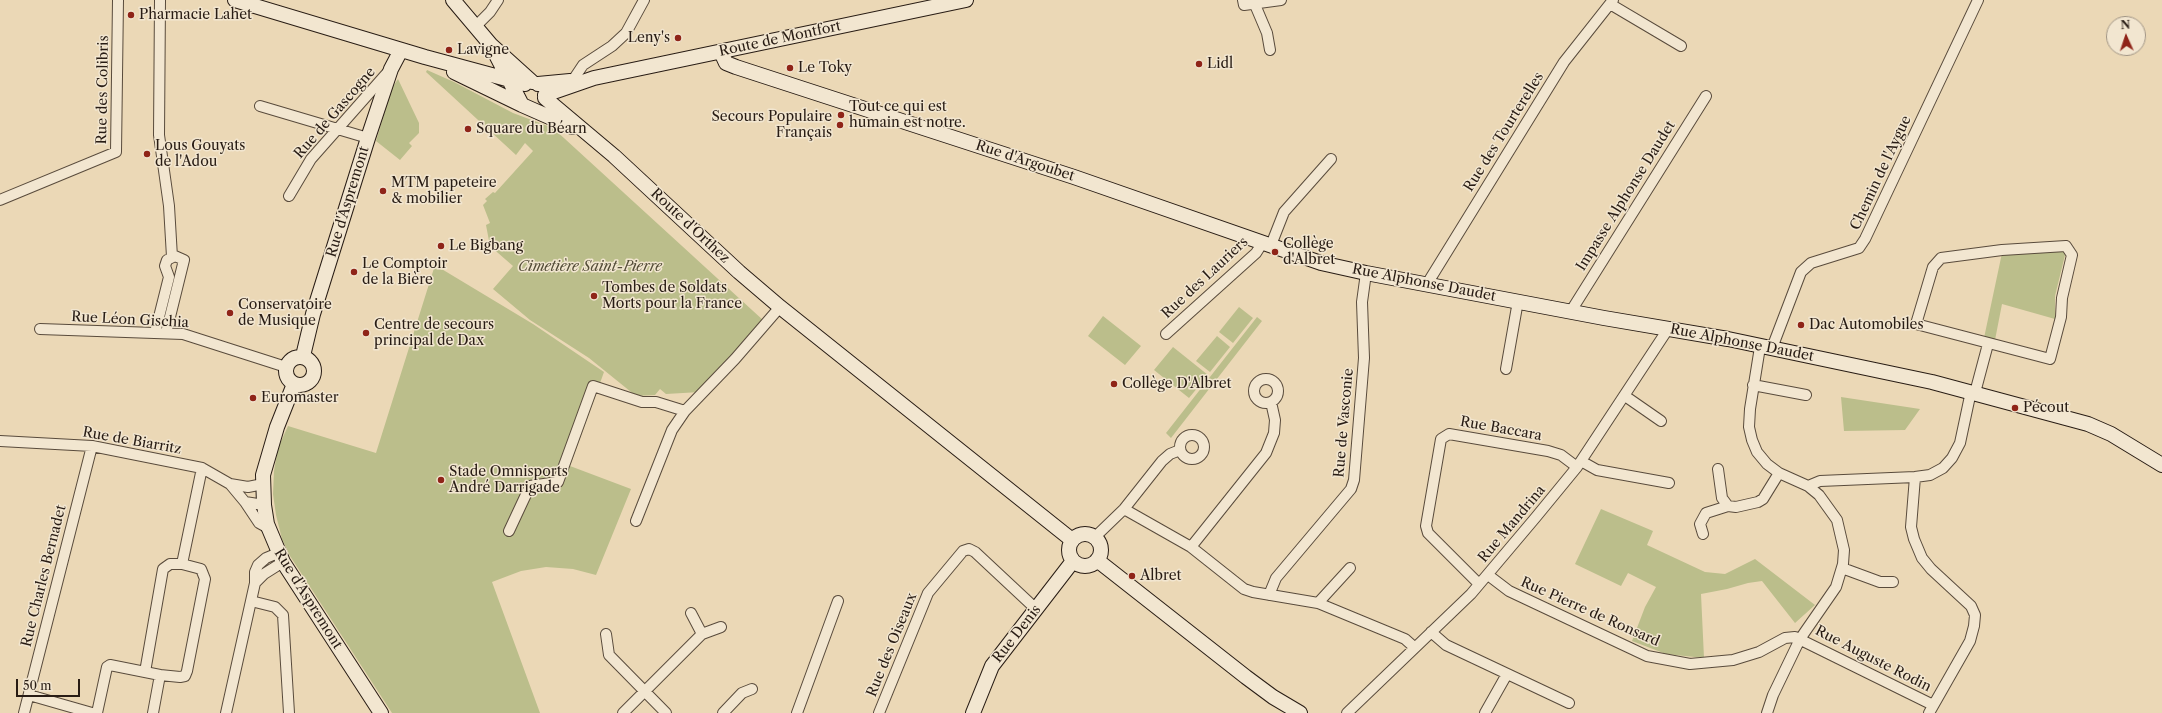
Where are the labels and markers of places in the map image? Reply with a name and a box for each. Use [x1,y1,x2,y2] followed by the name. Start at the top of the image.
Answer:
[139,7,252,23] place label: Pharmacie Lahet
[126,10,136,20] marker: Pharmacie Lahet
[628,30,670,46] place label: Leny's
[673,33,683,43] marker: Leny's
[457,42,509,58] place label: Lavigne
[444,45,454,55] marker: Lavigne
[1207,56,1233,72] place label: Lidl
[1194,59,1204,69] marker: Lidl
[798,60,852,76] place label: Le Toky
[785,63,795,73] marker: Le Toky
[849,99,966,132] place label: Tout ce qui est humain est notre.
[711,109,832,142] place label: Secours Populaire Français
[836,110,846,120] marker: Tout ce qui est humain est notre.
[835,120,845,130] marker: Secours Populaire Français
[476,121,587,137] place label: Square du Béarn
[463,124,473,134] marker: Square du Béarn
[155,138,245,170] place label: Lous Gouyats de l'Adou
[142,149,152,159] marker: Lous Gouyats de l'Adou
[391,175,497,208] place label: MTM papeteire & mobilier
[378,186,388,196] marker: MTM papeteire & mobilier
[1283,236,1335,268] place label: Collège d'Albret
[449,238,523,254] place label: Le Bigbang
[436,241,446,251] marker: Le Bigbang
[1270,247,1280,257] marker: Collège d'Albret
[362,256,447,288] place label: Le Comptoir de la Bière
[349,267,359,277] marker: Le Comptoir de la Bière
[602,280,742,312] place label: Tombes de Soldats Morts pour la France
[589,291,599,301] marker: Tombes de Soldats Morts pour la France
[238,297,332,330] place label: Conservatoire de Musique
[225,308,235,318] marker: Conservatoire de Musique
[374,317,494,350] place label: Centre de secours principal de Dax
[1809,317,1924,333] place label: Dac Automobiles
[1796,320,1806,330] marker: Dac Automobiles
[361,328,371,338] marker: Centre de secours principal de Dax
[1122,376,1231,392] place label: Collège D'Albret
[1109,379,1119,389] marker: Collège D'Albret
[261,390,339,406] place label: Euromaster
[248,393,258,403] marker: Euromaster
[2023,400,2069,416] place label: Pécout
[2010,403,2020,413] marker: Pécout
[449,464,568,496] place label: Stade Omnisports André Darrigade
[436,475,446,485] marker: Stade Omnisports André Darrigade
[1140,568,1181,584] place label: Albret
[1127,571,1137,581] marker: Albret

